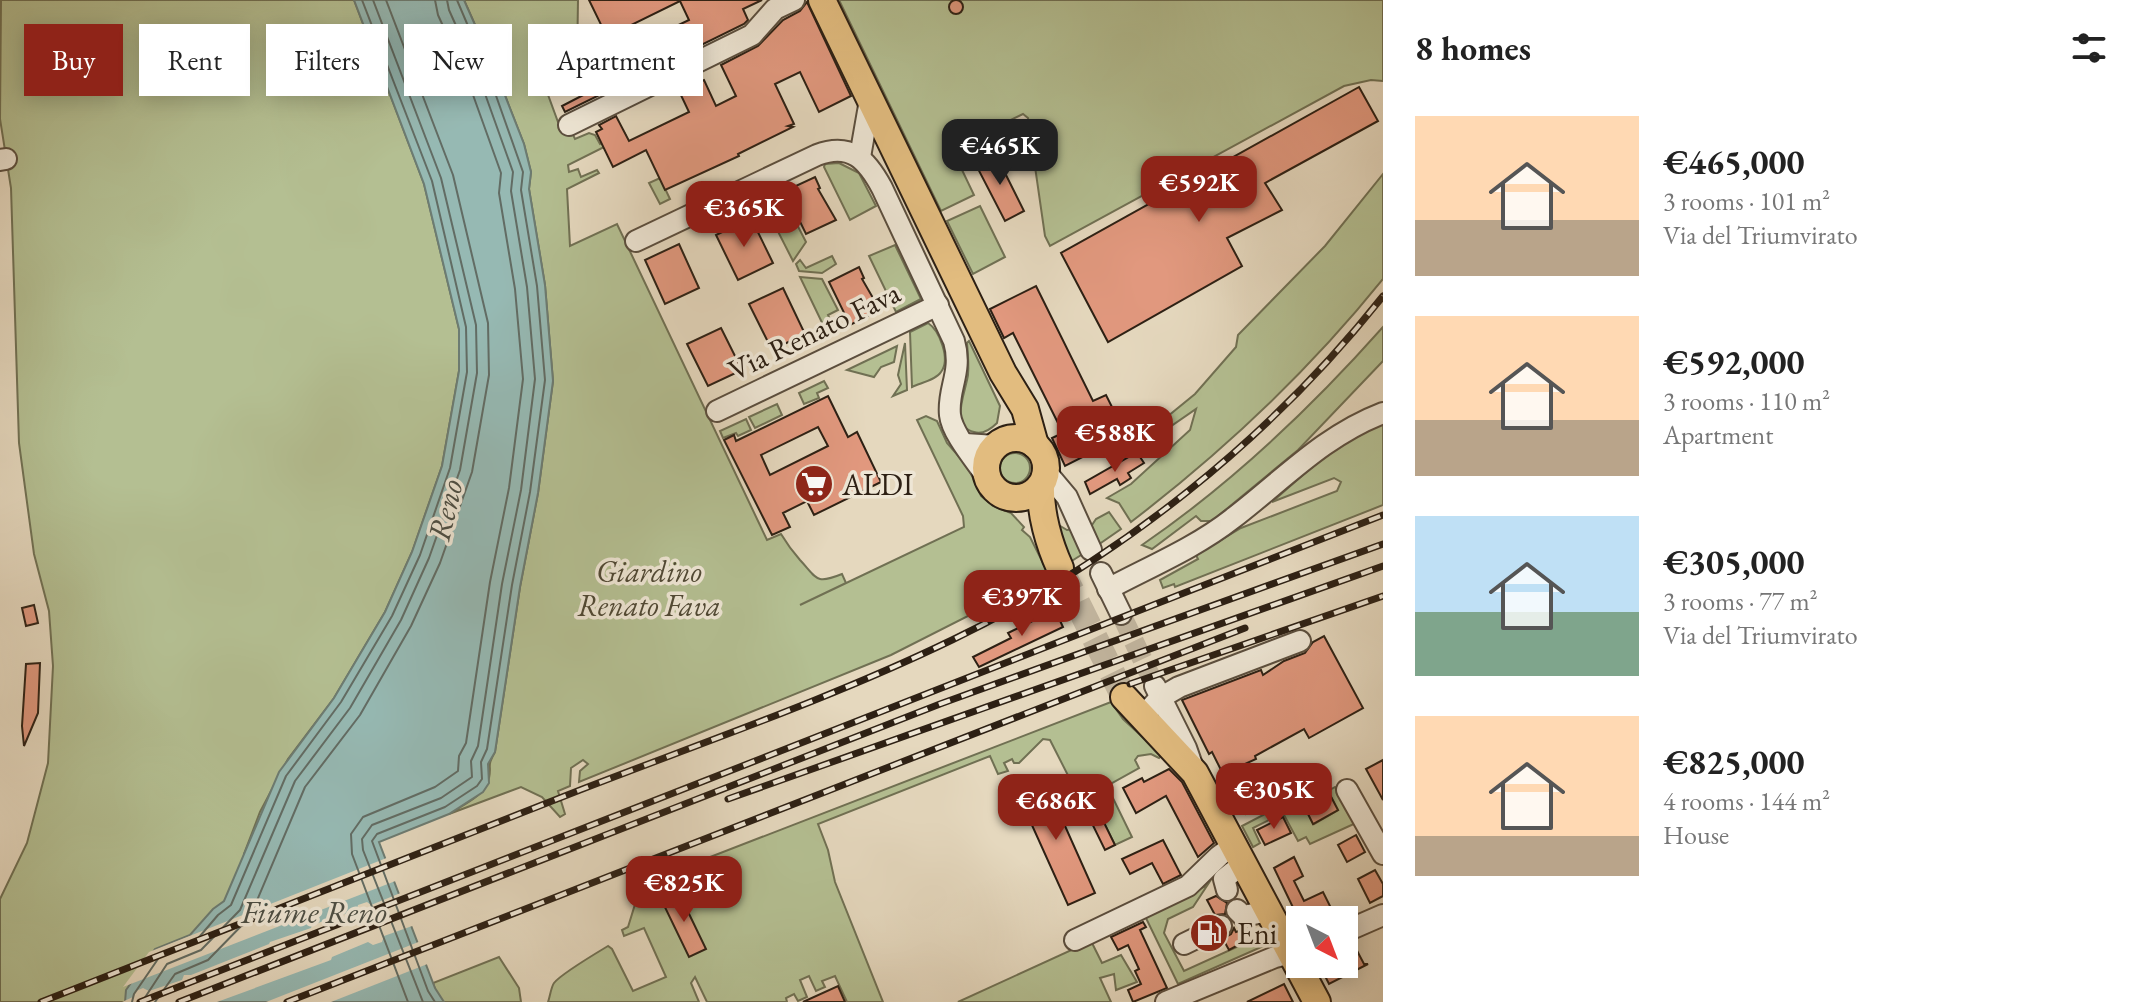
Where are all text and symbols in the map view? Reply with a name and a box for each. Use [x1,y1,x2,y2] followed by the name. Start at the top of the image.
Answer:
[24,24,123,96] chip: Buy
[139,24,250,96] chip: Rent
[266,24,388,96] chip: Filters
[404,24,512,96] chip: New
[528,24,703,96] chip: Apartment
[1415,26,1531,70] text: 8 homes
[2067,26,2111,70] icon: filters
[944,119,1056,187] pin: €465K
[960,128,1040,162] text: €465K
[1663,140,1804,184] text: €465,000
[1479,148,1575,244] icon: home
[1143,156,1255,224] pin: €592K
[1159,165,1239,199] text: €592K
[688,181,800,249] pin: €365K
[1663,184,1830,218] text: 3 rooms · 101 m²
[704,190,784,224] text: €365K
[1663,218,1858,252] text: Via del Triumvirato
[722,273,906,389] street label: Via Renato Fava
[1663,340,1804,384] text: €592,000
[1479,348,1575,444] icon: home
[1663,384,1830,418] text: 3 rooms · 110 m²
[1059,406,1171,474] pin: €588K
[1075,415,1155,449] text: €588K
[1663,418,1773,452] text: Apartment
[793,463,835,505] supermarket icon: ALDI
[841,465,913,504] place label: ALDI
[418,475,472,545] water label: Reno
[1663,540,1804,584] text: €305,000
[1479,548,1575,644] icon: home
[577,552,721,625] park label: Giardino Renato Fava
[966,570,1078,638] pin: €397K
[982,579,1062,613] text: €397K
[1663,584,1818,618] text: 3 rooms · 77 m²
[1663,618,1858,652] text: Via del Triumvirato
[1663,740,1804,784] text: €825,000
[1479,748,1575,844] icon: home
[1218,763,1330,831] pin: €305K
[1234,772,1314,806] text: €305K
[1000,774,1112,842] pin: €686K
[1016,783,1096,817] text: €686K
[1663,784,1830,818] text: 4 rooms · 144 m²
[1663,818,1729,852] text: House
[628,856,740,924] pin: €825K
[644,865,724,899] text: €825K
[240,891,387,933] water label: Fiume Reno
[1286,906,1358,978] north arrow
[1286,906,1358,978] map controls
[1188,912,1230,954] fuel station icon: Eni
[1237,914,1277,953] place label: Eni

